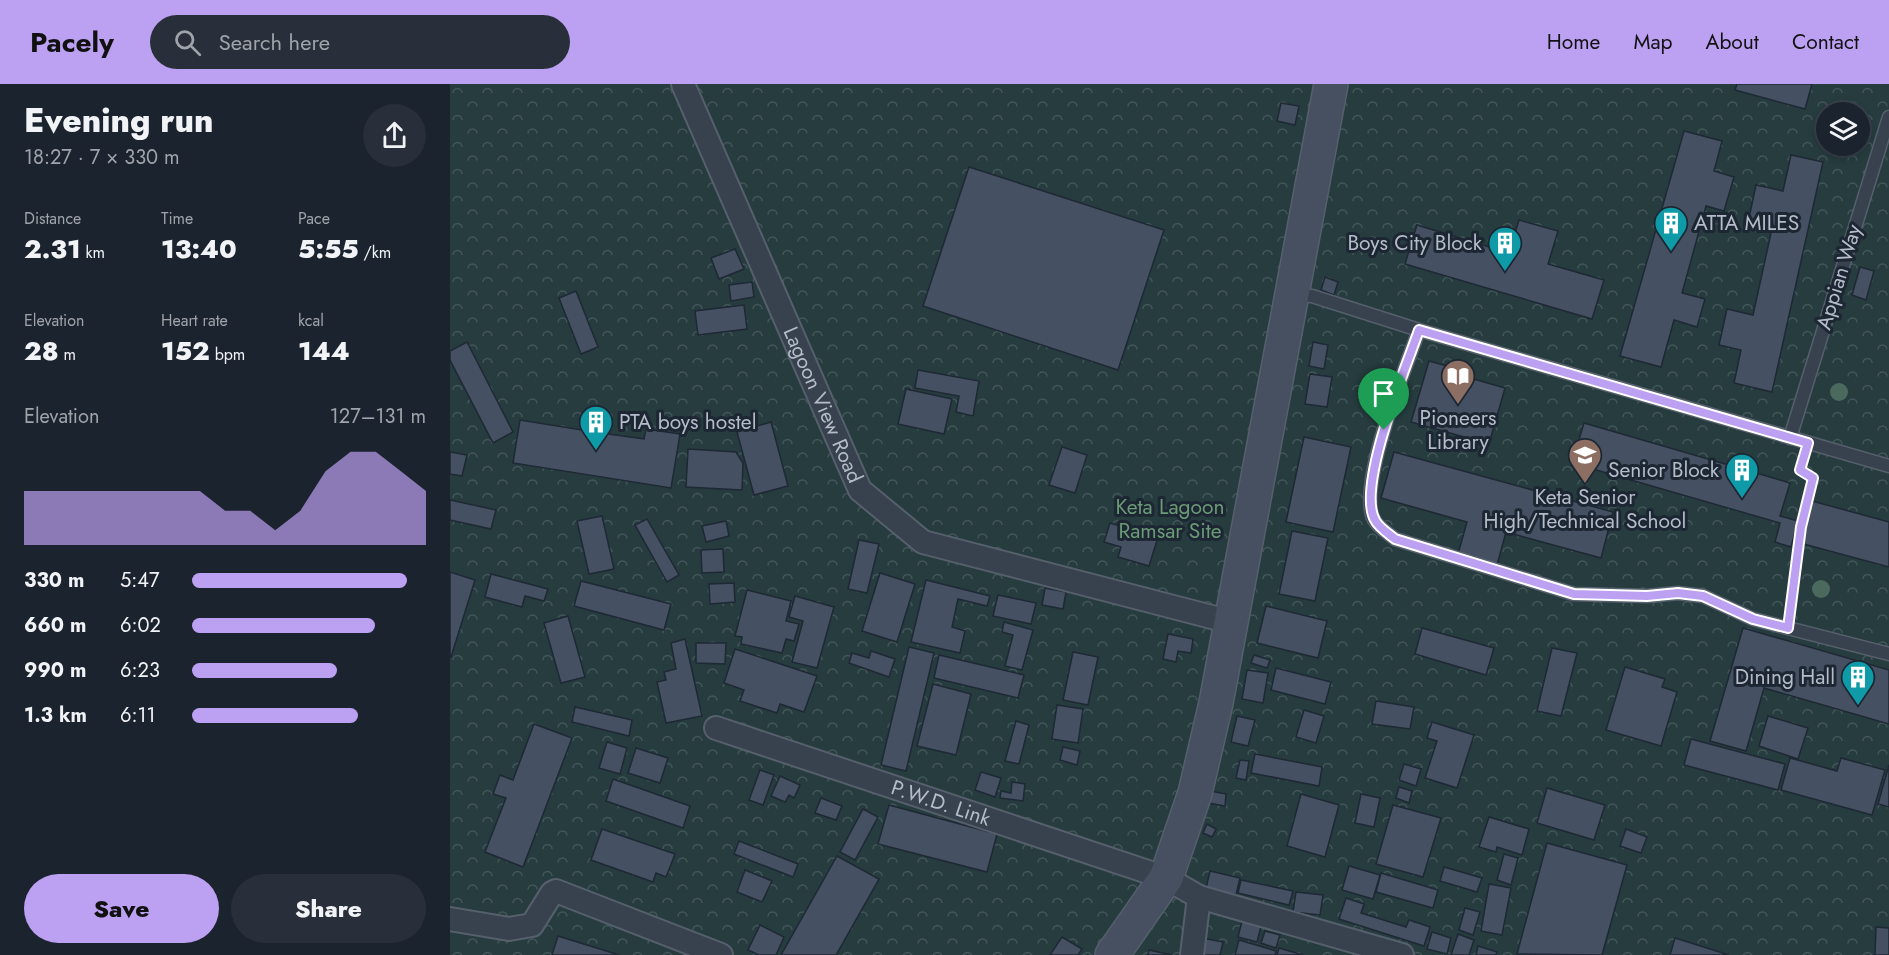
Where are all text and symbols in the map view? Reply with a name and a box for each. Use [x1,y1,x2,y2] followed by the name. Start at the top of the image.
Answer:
[150,15,570,69] search box
[30,22,114,63] text: Pacely
[171,26,204,59] icon: search
[219,26,330,58] text: Search here
[1547,27,1600,57] text: Home
[1633,27,1673,57] text: Map
[1706,27,1759,57] text: About
[1792,27,1859,57] text: Contact
[24,97,214,144] text: Evening run
[1816,102,1870,156] map controls
[1816,102,1870,156] button: layers
[363,104,426,167] button: share
[24,143,180,172] text: 18:27 · 7 × 330 m
[1653,205,1689,252] building icon: ATTA MILES
[24,207,81,230] text: Distance
[161,207,193,230] text: Time
[298,207,330,230] text: Pace
[1694,208,1799,238] place label: ATTA MILES
[1809,220,1869,333] street label: Appian Way
[1487,225,1523,272] building icon: Boys City Block
[1347,228,1483,258] place label: Boys City Block
[24,230,81,268] text: 2.31
[161,230,237,268] text: 13:40
[298,230,359,268] text: 5:55
[81,241,105,264] text: km
[359,241,391,264] text: /km
[24,309,84,332] text: Elevation
[161,309,228,332] text: Heart rate
[298,309,324,332] text: kcal
[776,322,870,488] street label: Lagoon View Road
[24,332,59,370] text: 28
[161,332,210,370] text: 152
[298,332,350,370] text: 144
[59,343,76,366] text: m
[210,343,245,366] text: bpm
[1440,358,1476,405] library icon: Pioneers Library
[1358,368,1409,430] pin
[1367,377,1400,410] icon: arrive
[24,402,99,431] text: Elevation
[330,402,426,431] text: 127–131 m
[1420,403,1496,457] place label: Pioneers Library
[578,404,614,451] building icon: PTA boys hostel
[619,407,756,437] place label: PTA boys hostel
[1567,437,1603,484] school or university icon: Keta Senior High/Technical School
[1724,452,1760,499] building icon: Senior Block
[1608,455,1720,485] place label: Senior Block
[1484,482,1686,536] place label: Keta Senior High/Technical School
[1116,492,1224,546] park label: Keta Lagoon Ramsar Site
[24,566,84,595] text: 330 m
[120,566,159,595] text: 5:47
[24,611,86,640] text: 660 m
[120,611,161,640] text: 6:02
[24,656,86,685] text: 990 m
[120,656,160,685] text: 6:23
[1840,659,1876,706] building icon: Dining Hall
[1735,662,1835,692] place label: Dining Hall
[24,701,87,730] text: 1.3 km
[120,701,156,730] text: 6:11
[887,772,995,834] street label: P.W.D. Link
[24,874,219,943] button: Save
[231,874,426,943] button: Share

